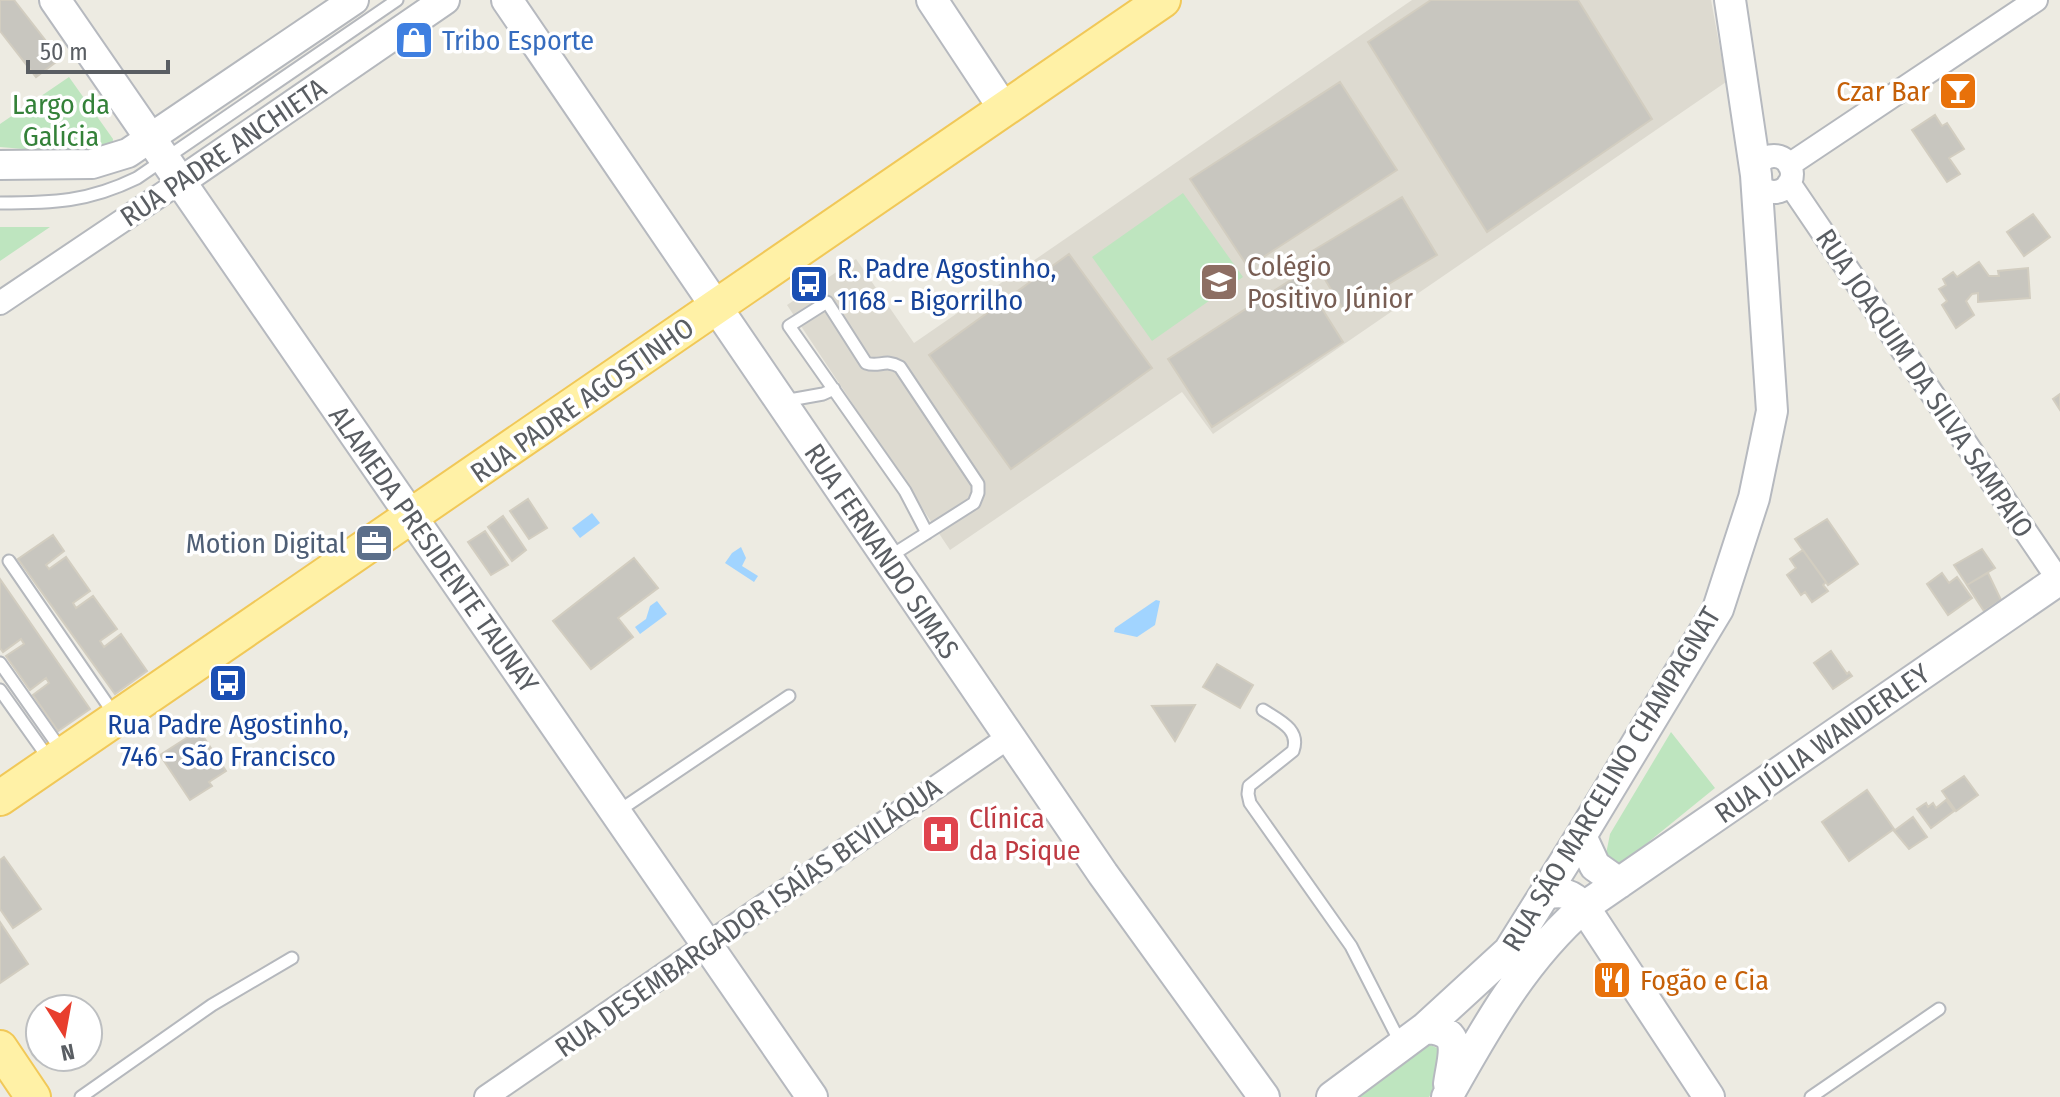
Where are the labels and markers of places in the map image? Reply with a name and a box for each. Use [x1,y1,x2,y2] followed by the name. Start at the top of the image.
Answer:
[393,19,435,61] shop icon: Tribo Esporte
[442,24,594,57] place label: Tribo Esporte
[1937,70,1979,112] bar icon: Czar Bar
[1836,75,1930,108] place label: Czar Bar
[1247,250,1413,315] place label: Colégio Positivo Júnior
[837,252,1056,317] place label: R. Padre Agostinho, 1168 - Bigorrilho
[1198,261,1240,303] school or university icon: Colégio Positivo Júnior
[788,263,830,305] bus stop icon: R. Padre Agostinho, 1168 - Bigorrilho
[353,522,395,564] office icon: Motion Digital
[186,527,346,560] place label: Motion Digital
[207,662,249,704] bus stop icon: Rua Padre Agostinho, 746 - São Francisco
[107,708,349,773] place label: Rua Padre Agostinho, 746 - São Francisco
[969,802,1081,867] place label: Clínica da Psique
[920,813,962,855] hospital icon: Clínica da Psique
[1591,959,1633,1001] restaurant icon: Fogão e Cia
[1640,964,1769,997] place label: Fogão e Cia

